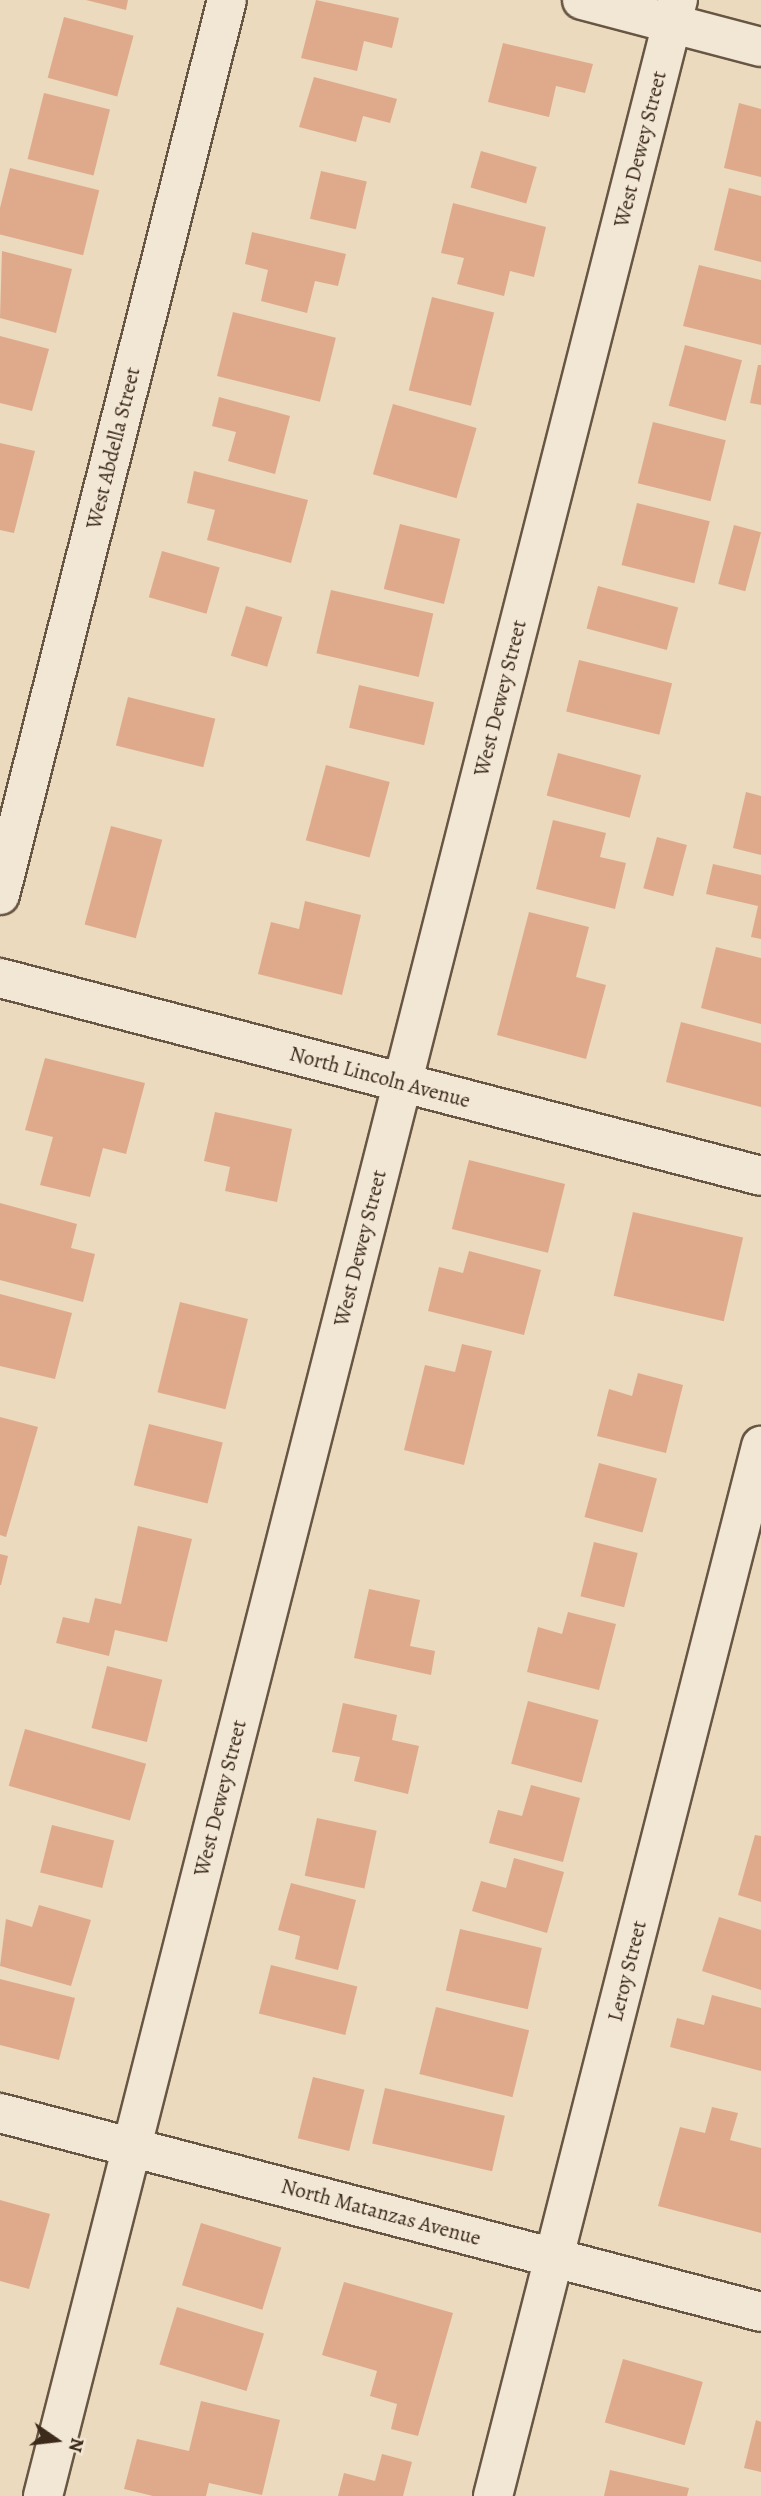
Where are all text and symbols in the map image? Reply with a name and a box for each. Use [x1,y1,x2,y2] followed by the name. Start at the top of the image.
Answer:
[608,68,672,230] street label: West Dewey Street
[81,364,145,532] street label: West Abdella Street
[468,617,532,779] street label: West Dewey Street
[287,1041,473,1113] street label: North Lincoln Avenue
[328,1167,392,1329] street label: West Dewey Street
[188,1717,252,1879] street label: West Dewey Street
[602,1918,652,2024] street label: Leroy Street
[278,2173,484,2251] street label: North Matanzas Avenue
[21,2405,91,2475] north arrow
[62,2435,91,2455] text: N

